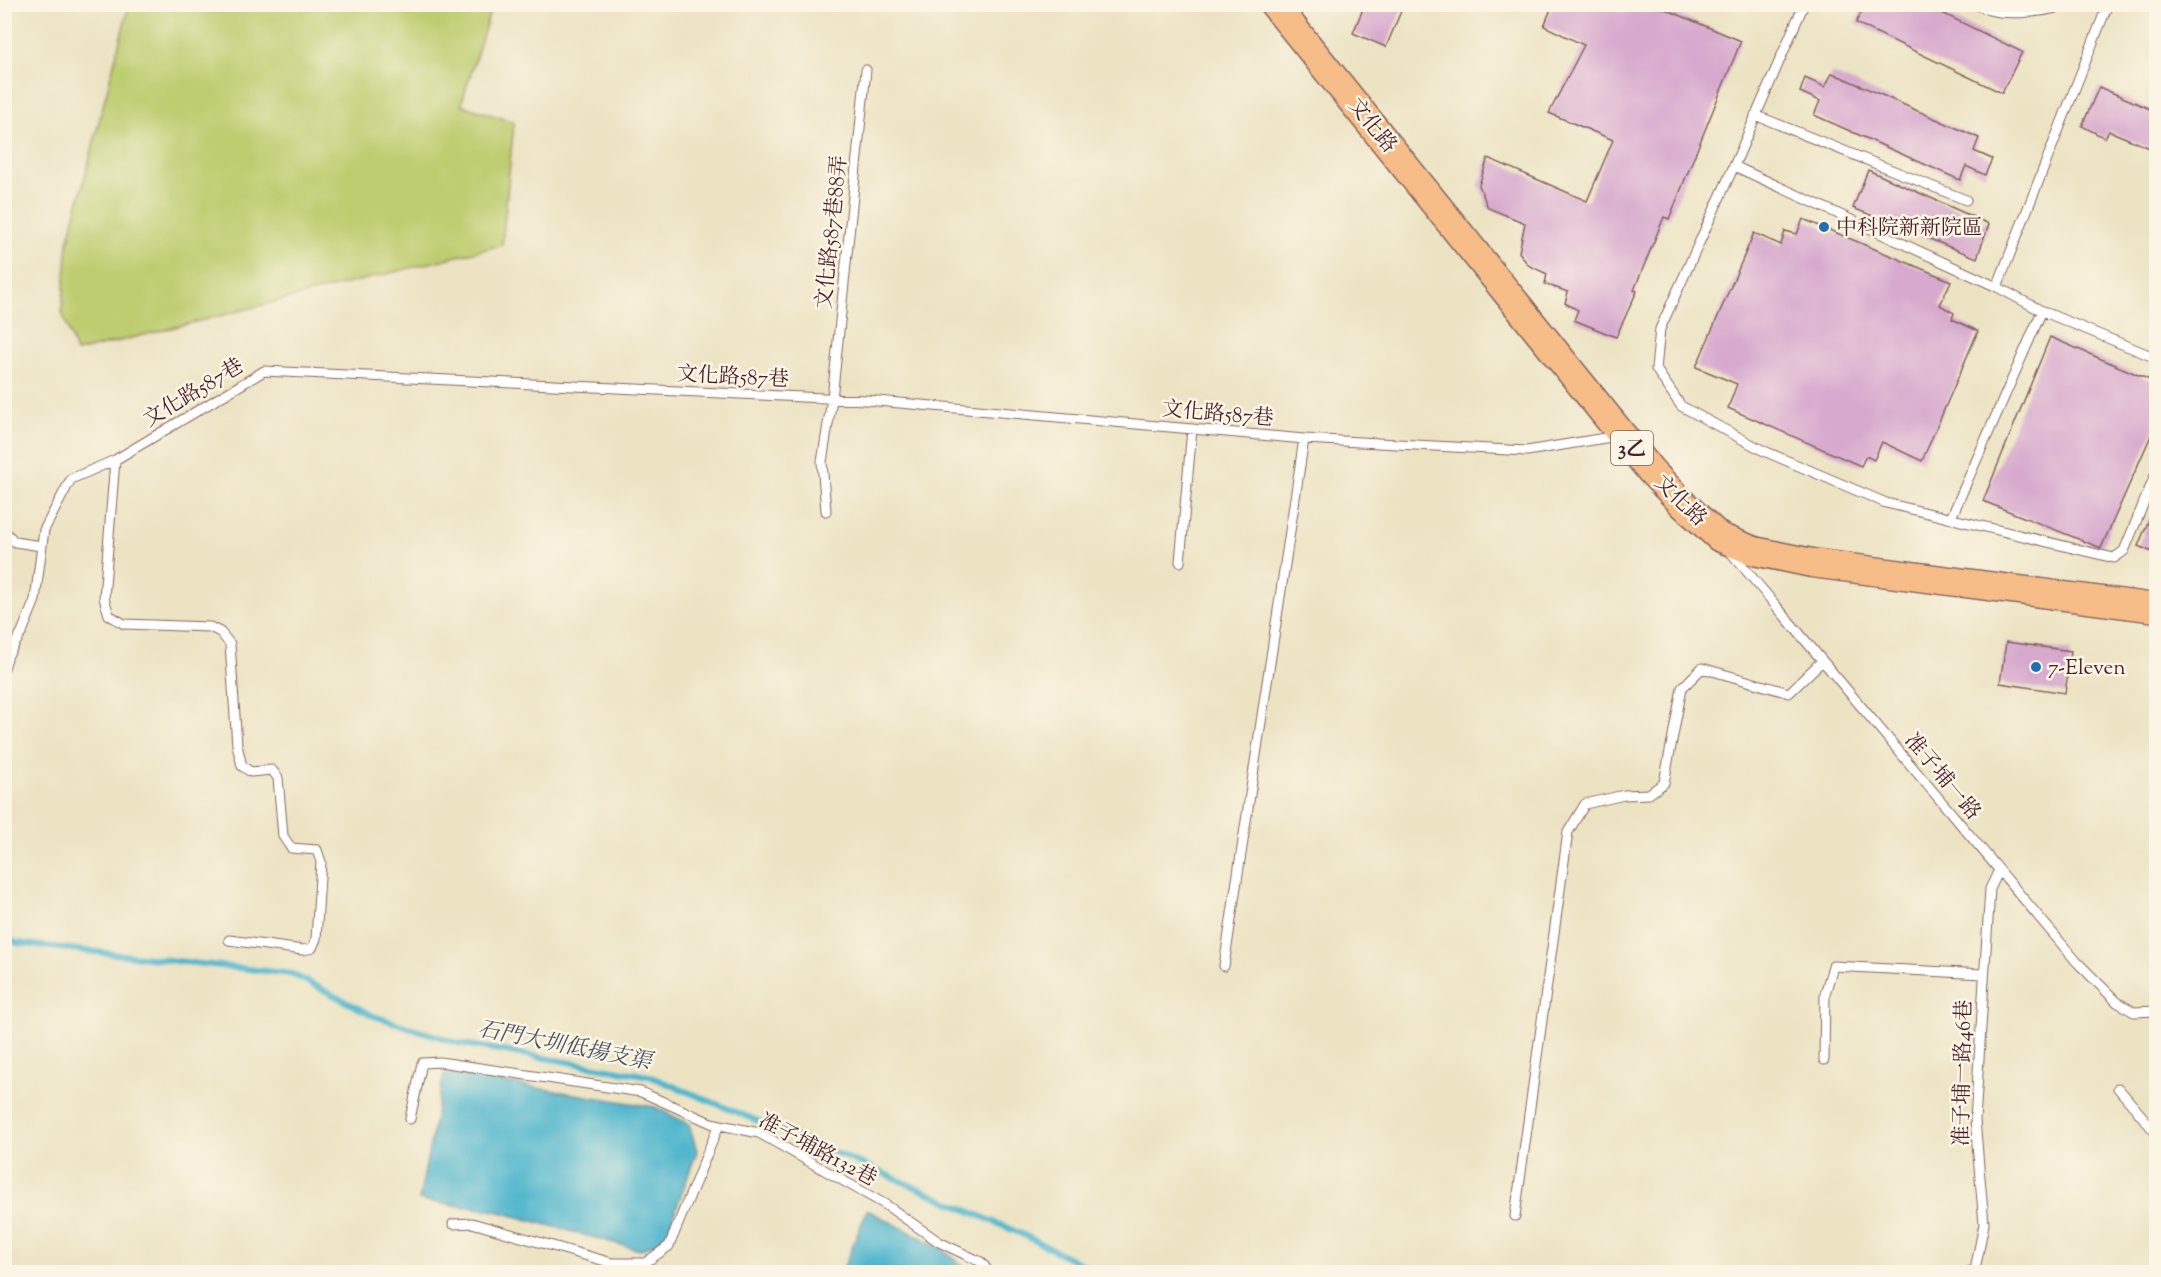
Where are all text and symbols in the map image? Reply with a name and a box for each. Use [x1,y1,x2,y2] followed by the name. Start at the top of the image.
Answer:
[1340,92,1403,160] street label: 文化路
[810,154,856,310] street label: 文化路587巷88弄
[1836,214,1983,244] place label: 中科院新新院區
[1817,220,1831,234] marker: 中科院新新院區
[138,352,250,435] street label: 文化路587巷
[676,360,790,396] street label: 文化路587巷
[1161,395,1275,435] street label: 文化路587巷
[1611,431,1653,465] road number: 3乙
[1647,469,1713,534] street label: 文化路
[2048,654,2126,684] place label: 7-Eleven
[2029,660,2043,674] marker: 7-Eleven
[1896,727,1987,827] street label: 准子埔一路
[1948,999,1980,1147] street label: 准子埔一路46巷
[475,1014,657,1080] water label: 石門大圳低揚支渠
[752,1107,882,1195] street label: 准子埔路132巷

